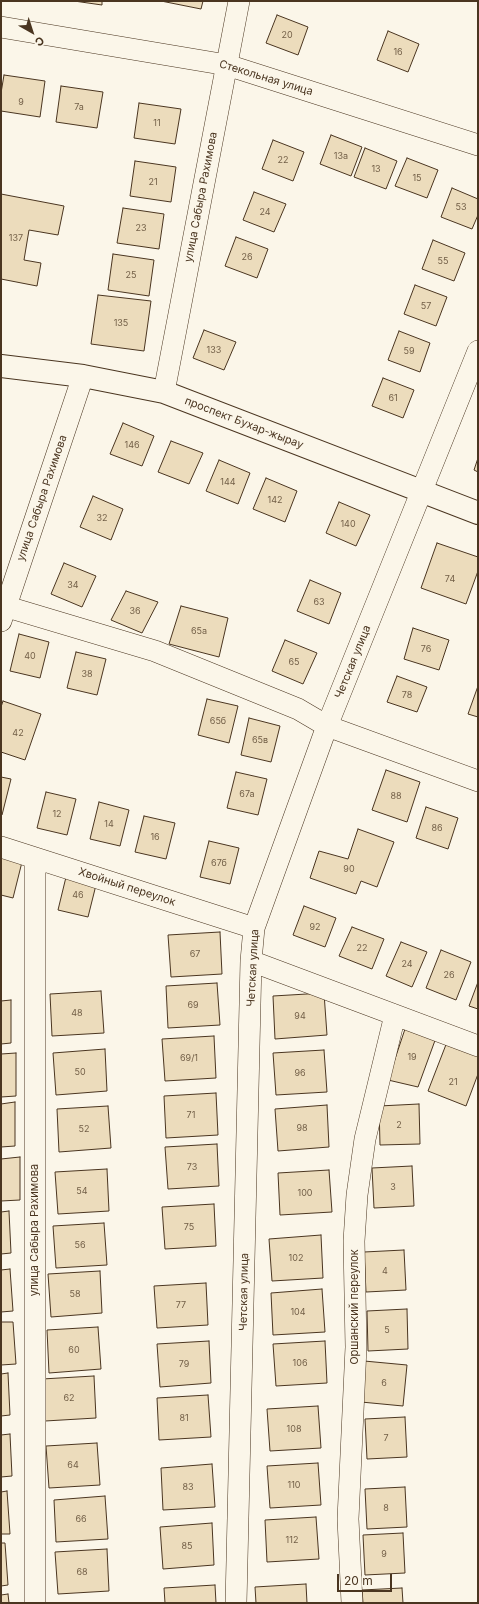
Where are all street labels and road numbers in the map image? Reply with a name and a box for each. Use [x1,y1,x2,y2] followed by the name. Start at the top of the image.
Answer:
[218,57,314,99] street label: Стекольная улица
[182,131,220,263] street label: улица Сабыра Рахимова
[183,394,305,452] street label: проспект Бухар-жырау
[14,433,70,563] street label: улица Сабыра Рахимова
[332,623,374,701] street label: Четская улица
[77,865,177,909] street label: Хвойный переулок
[244,929,262,1007] street label: Четская улица
[28,1164,42,1296] street label: улица Сабыра Рахимова
[348,1249,362,1365] street label: Оршанский переулок
[237,1253,251,1331] street label: Четская улица

